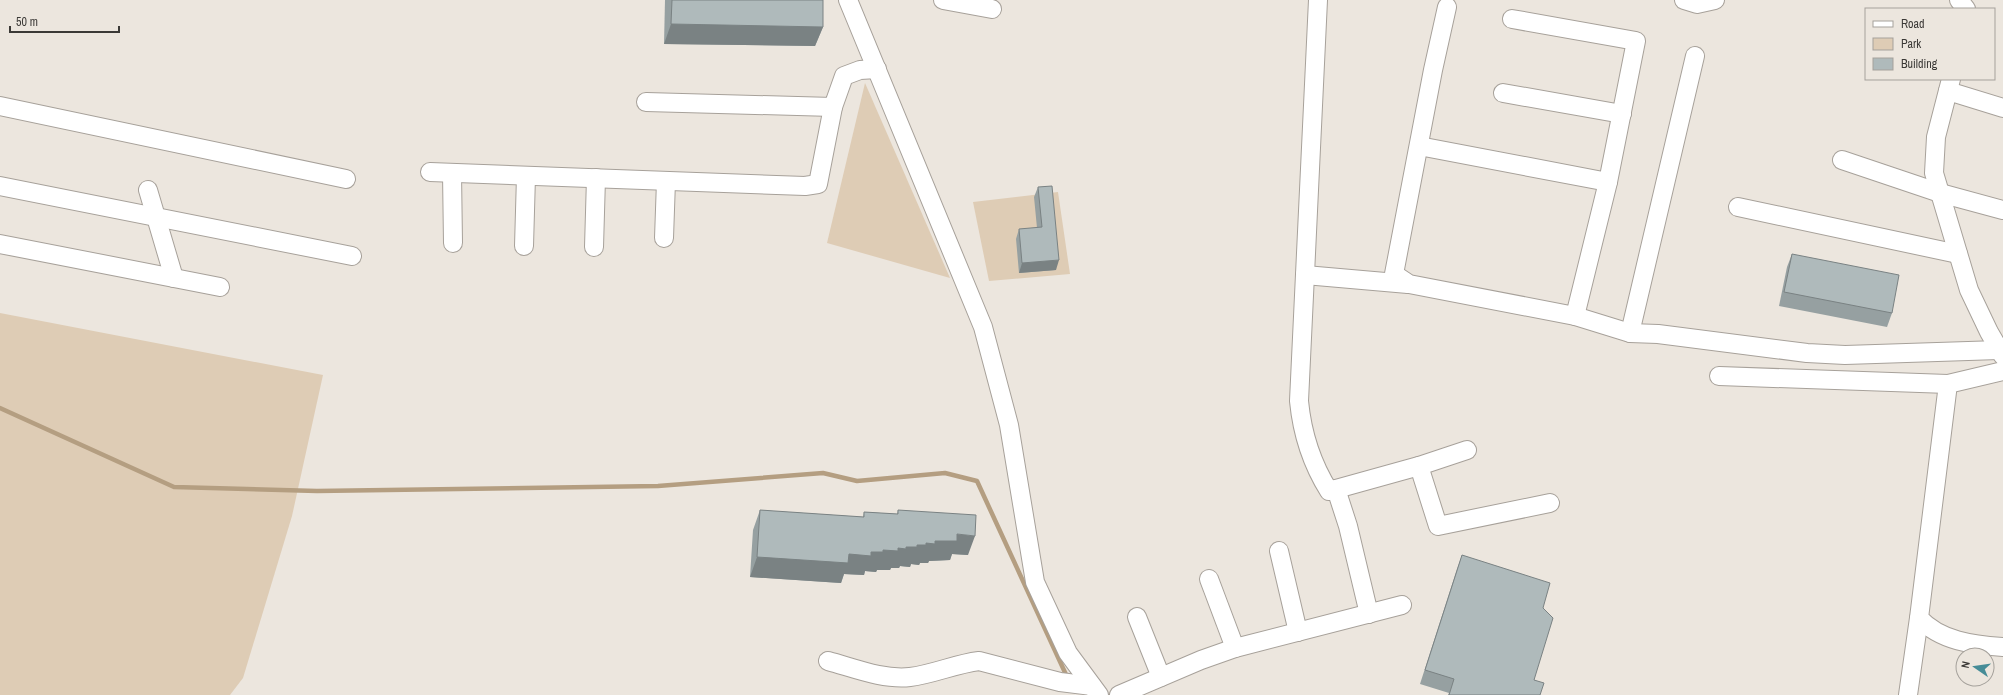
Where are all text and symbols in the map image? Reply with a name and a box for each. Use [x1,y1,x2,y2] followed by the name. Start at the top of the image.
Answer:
[10,8,119,34] scale bar
[1865,8,1995,80] legend
[16,14,38,30] text: 50 m
[1901,16,1925,32] text: Road
[1901,36,1921,52] text: Park
[1901,56,1938,72] text: Building
[1955,647,1995,687] north arrow
[1958,660,1973,669] text: N

